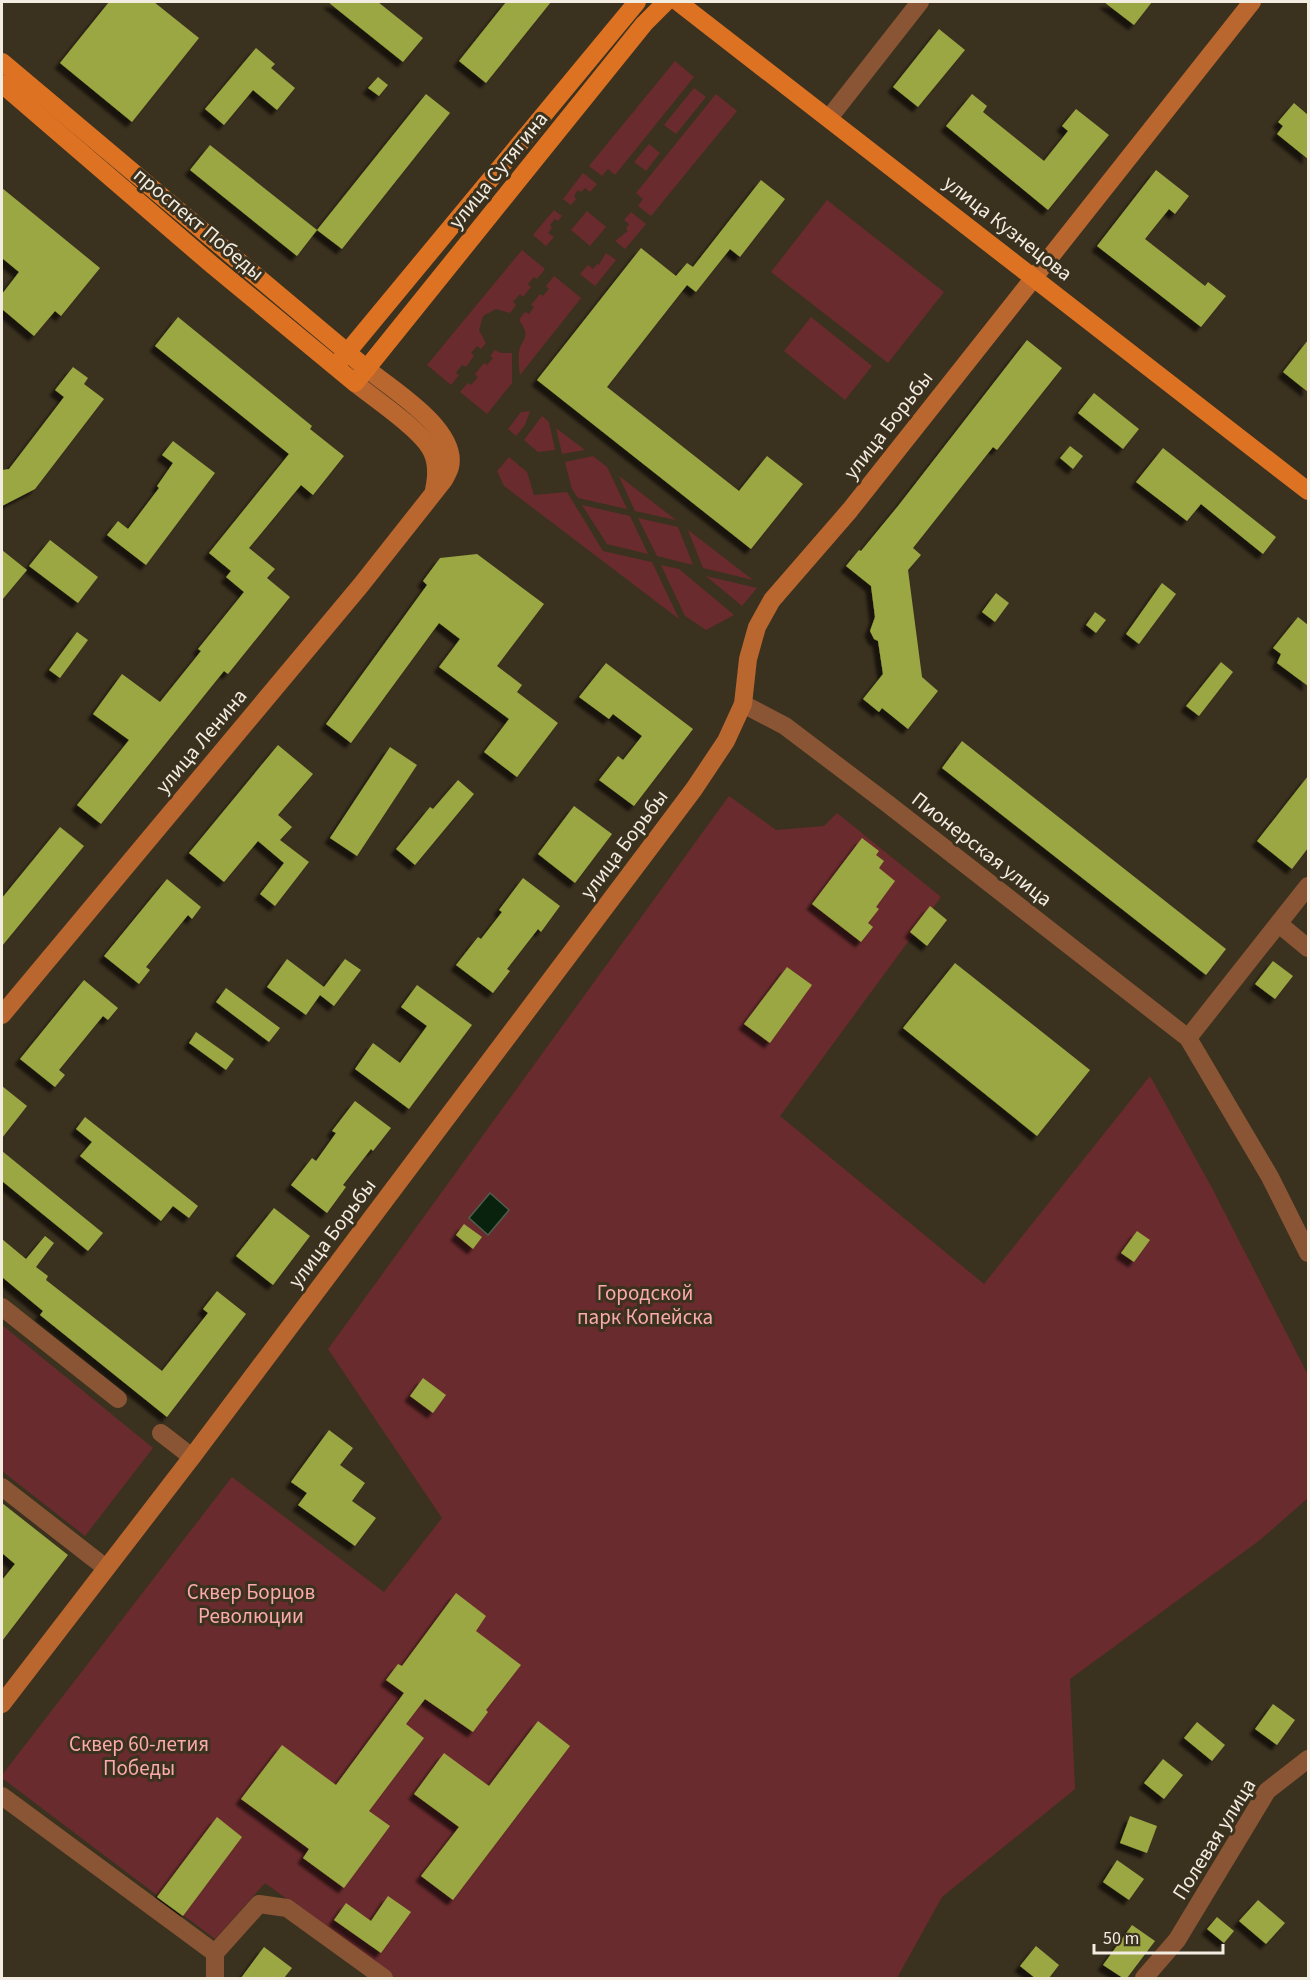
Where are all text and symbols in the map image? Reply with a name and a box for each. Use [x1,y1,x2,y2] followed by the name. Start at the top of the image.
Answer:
[441,105,555,235] street label: улица Сутягина
[127,160,271,288] street label: проспект Победы
[937,168,1079,288] street label: улица Кузнецова
[836,364,940,486] street label: улица Борьбы
[148,682,254,800] street label: улица Ленина
[573,783,675,905] street label: улица Борьбы
[905,785,1059,913] street label: Пионерская улица
[281,1172,383,1294] street label: улица Борьбы
[577,1278,713,1332] park label: Городской парк Копейска
[187,1577,315,1631] park label: Сквер Борцов Революции
[69,1729,209,1783] park label: Сквер 60-летия Победы
[1165,1773,1263,1905] street label: Полевая улица
[1094,1917,1223,1955] scale bar
[1103,1926,1139,1951] text: 50 m

